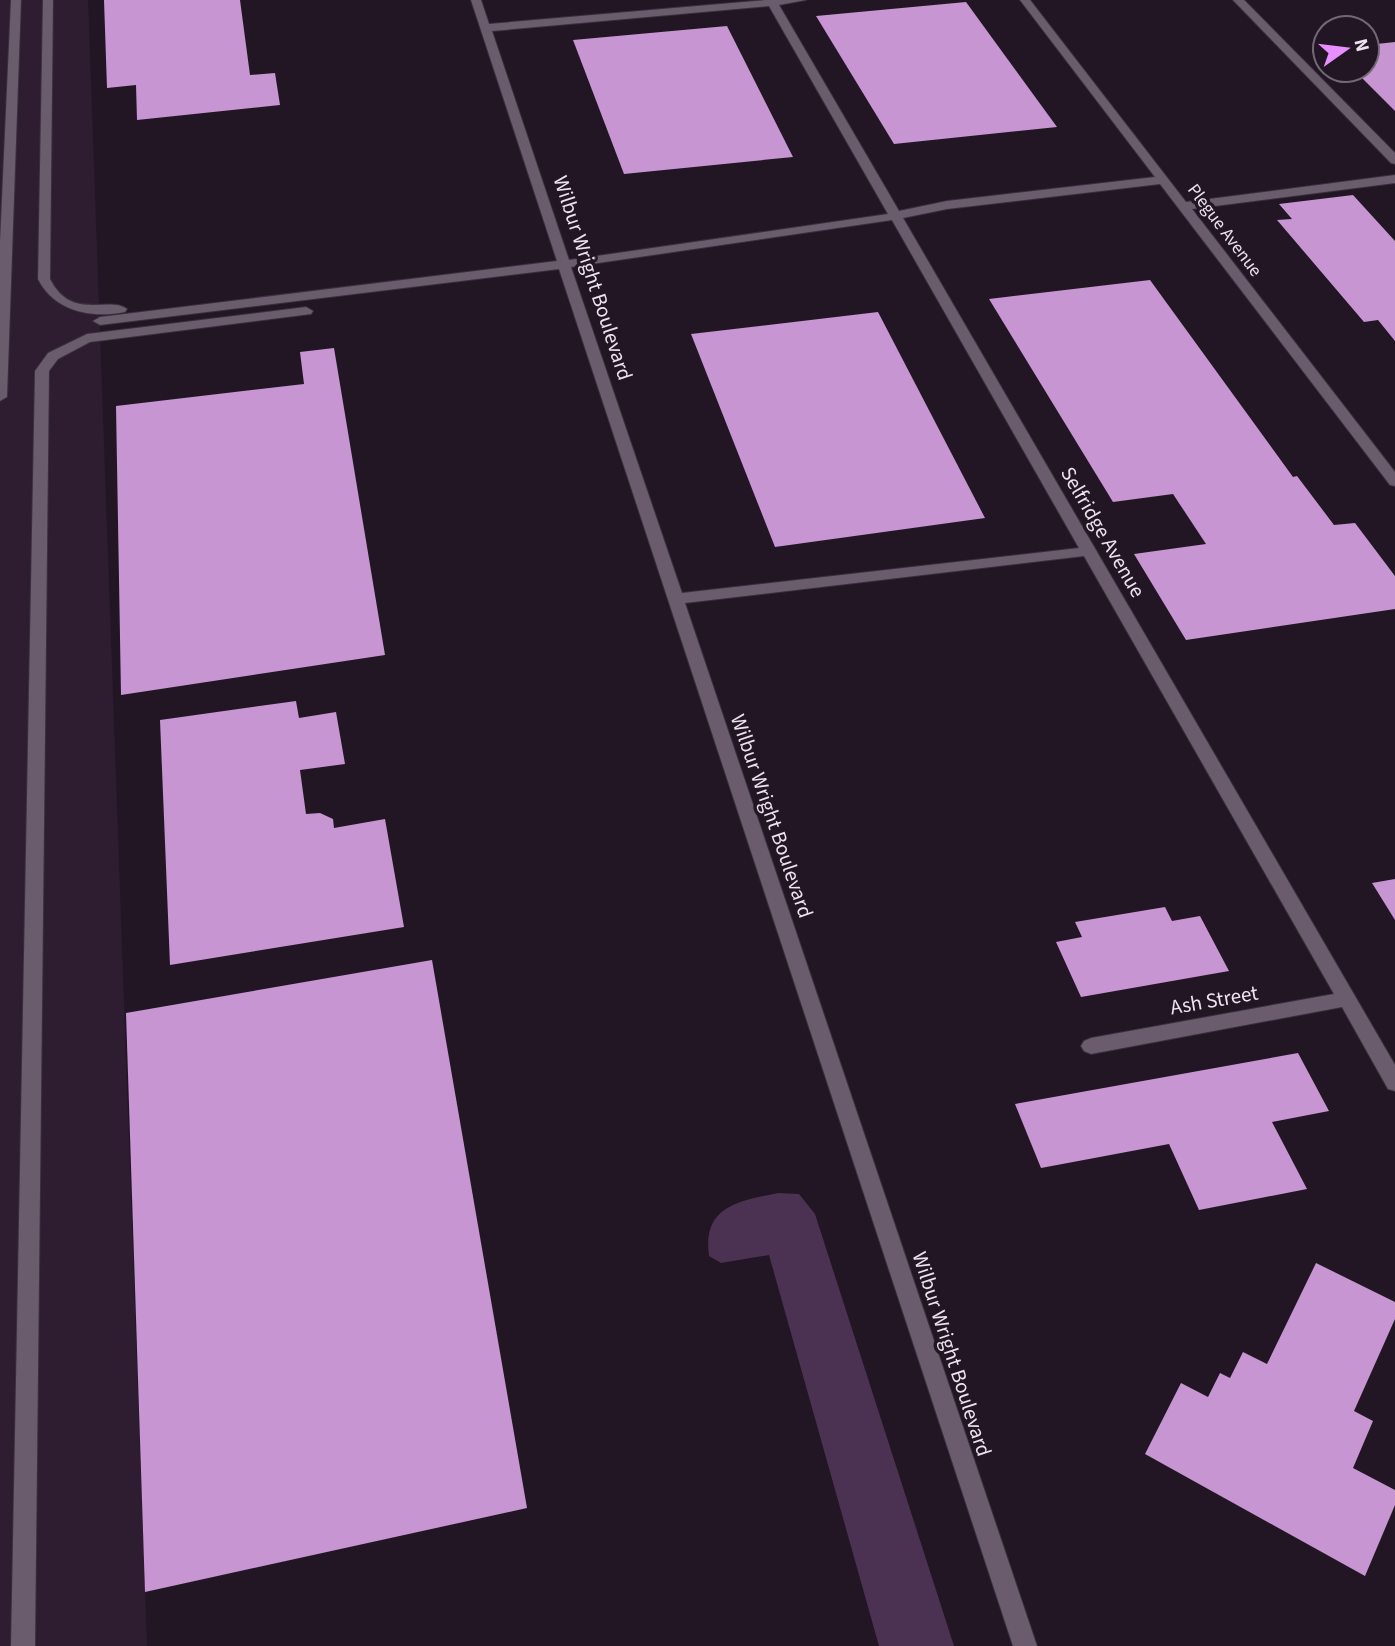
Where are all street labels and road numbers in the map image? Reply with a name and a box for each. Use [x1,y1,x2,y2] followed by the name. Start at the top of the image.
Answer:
[546,172,640,384] street label: Wilbur Wright Boulevard
[1181,179,1268,282] street label: Plegue Avenue
[1053,461,1153,603] street label: Selfridge Avenue
[723,710,821,922] street label: Wilbur Wright Boulevard
[1168,978,1260,1022] street label: Ash Street
[905,1248,999,1460] street label: Wilbur Wright Boulevard

